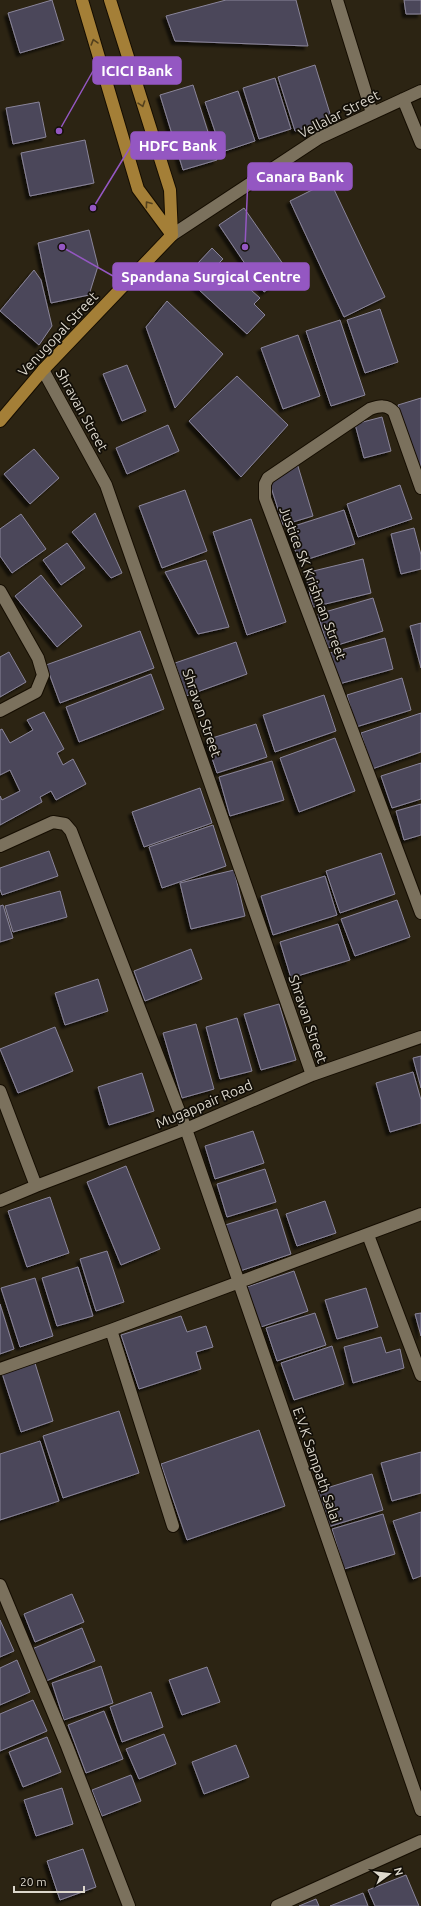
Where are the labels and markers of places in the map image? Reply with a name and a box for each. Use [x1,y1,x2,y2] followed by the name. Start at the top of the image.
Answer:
[93,57,181,84] callout: ICICI Bank
[131,132,225,159] callout: HDFC Bank
[248,163,352,190] callout: Canara Bank
[113,263,309,290] callout: Spandana Surgical Centre

